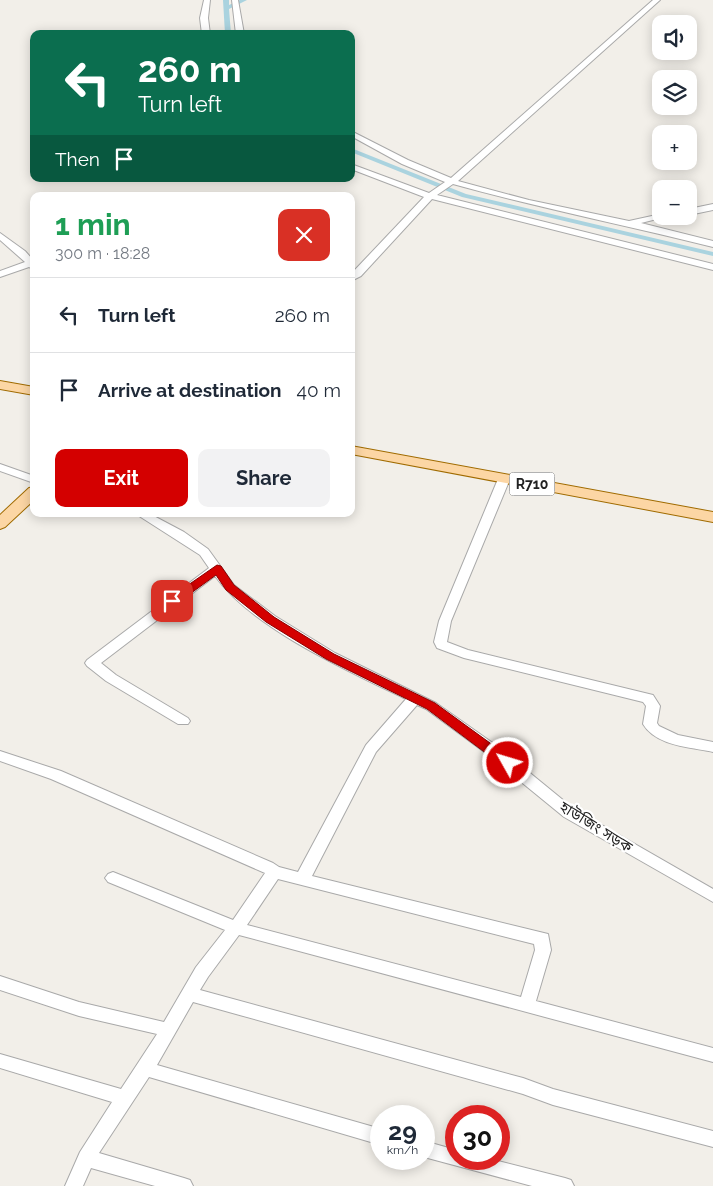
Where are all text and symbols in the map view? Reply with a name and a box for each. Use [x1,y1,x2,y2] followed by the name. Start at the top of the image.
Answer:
[652,15,697,225] map controls
[652,15,697,60] button: sound
[138,49,241,90] text: 260 m
[55,50,120,115] icon: left
[652,70,697,115] button: layers
[138,91,222,117] text: Turn left
[652,125,697,170] button: +
[110,145,138,173] icon: arrive
[55,148,100,170] text: Then
[652,180,697,225] button: −
[55,207,131,242] text: 1 min
[278,209,330,261] button: close
[55,244,150,263] text: 300 m · 18:28
[55,301,83,329] icon: left
[98,304,175,326] text: Turn left
[275,304,330,326] text: 260 m
[55,376,83,404] icon: arrive
[98,379,282,401] text: Arrive at destination
[297,379,341,401] text: 40 m
[55,449,188,507] button: Exit
[198,449,330,507] button: Share
[510,472,554,496] road number: R710
[151,580,193,622] pin
[158,587,186,615] icon: arrive
[481,736,533,788] position arrow
[556,797,636,857] street label: হাউজিং সড়ক
[445,1105,510,1170] speed limit sign: 30
[388,1116,417,1146] text: 29
[387,1143,418,1157] text: km/h

